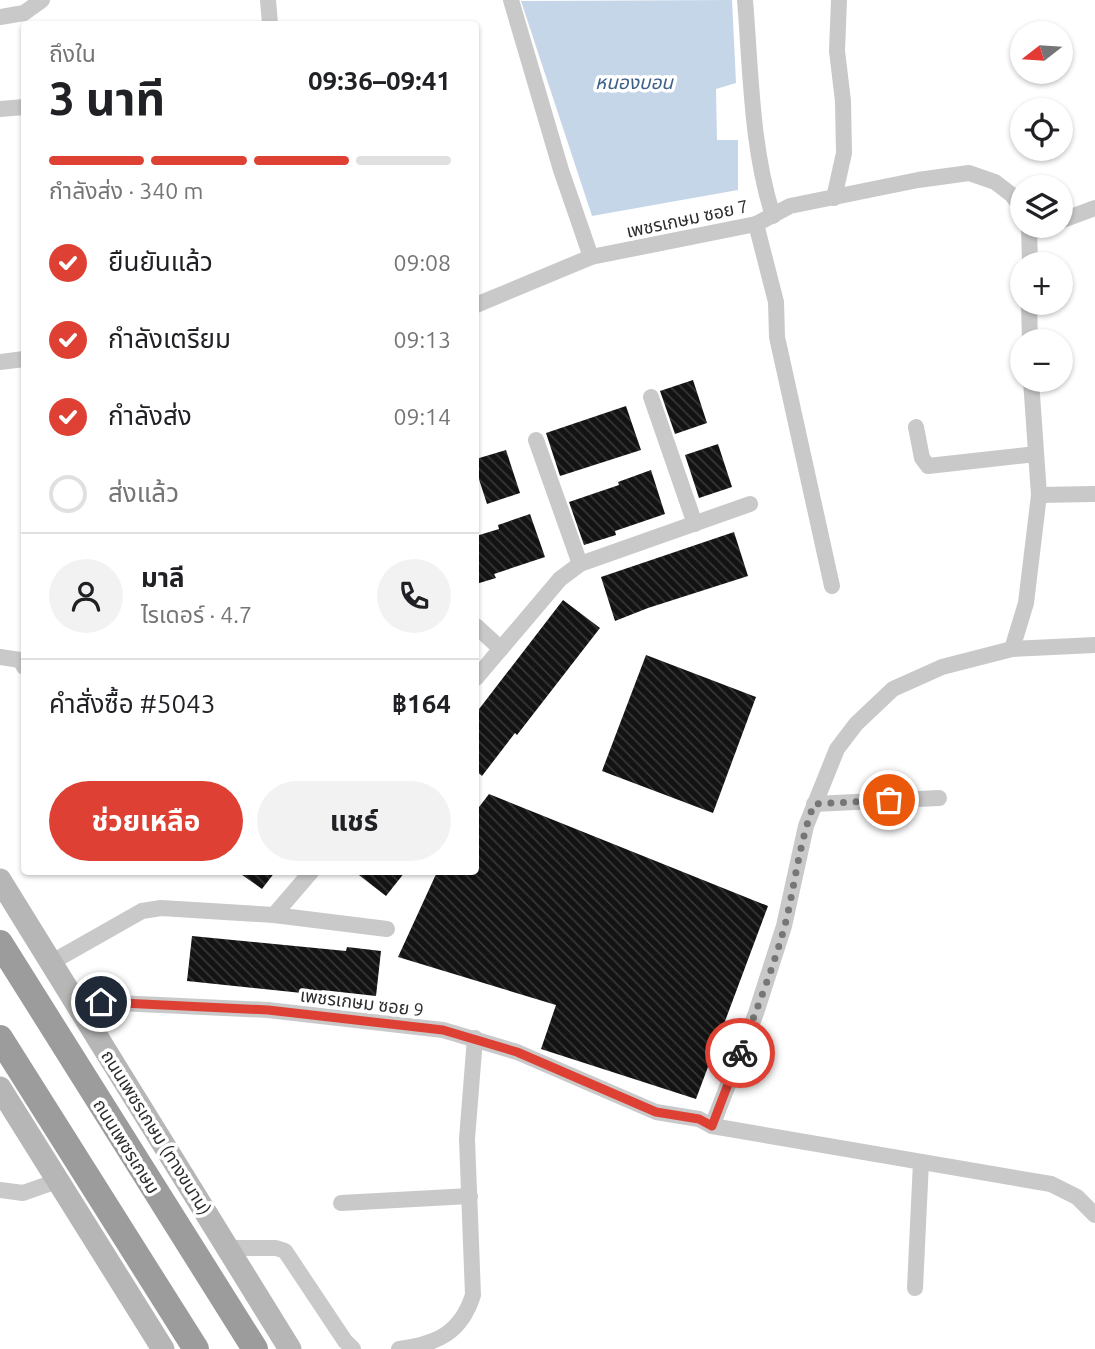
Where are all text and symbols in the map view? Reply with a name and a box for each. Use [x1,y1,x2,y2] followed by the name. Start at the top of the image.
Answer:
[1010,21,1073,84] north arrow
[1010,21,1073,392] map controls
[49,41,96,66] text: ถึงใน
[308,66,451,95] text: 09:36–09:41
[595,71,674,93] water label: หนองบอน
[49,72,165,124] text: 3 นาที
[1010,98,1073,161] button: locate
[1010,175,1073,238] button: layers
[49,178,203,203] text: กำลังส่ง · 340 m
[624,195,750,241] street label: เพชรเกษม ซอย 7
[49,244,87,282] icon: check
[108,247,213,276] text: ยืนยันแล้ว
[393,250,451,275] text: 09:08
[1010,252,1073,315] button: +
[49,321,87,359] icon: check
[108,324,231,353] text: กำลังเตรียม
[393,327,451,352] text: 09:13
[1010,329,1073,392] button: −
[49,398,87,436] icon: check
[108,401,192,430] text: กำลังส่ง
[393,404,451,429] text: 09:14
[108,478,179,507] text: ส่งแล้ว
[49,559,123,633] button: person
[377,559,451,633] button: phone
[141,563,185,592] text: มาลี
[141,602,252,627] text: ไรเดอร์ · 4.7
[49,689,215,718] text: คำสั่งซื้อ #5043
[392,689,451,718] text: ฿164
[859,770,919,830] pin
[49,781,243,861] button: ช่วยเหลือ
[257,781,451,861] button: แชร์
[870,781,908,819] icon: bag
[71,972,131,1032] pin
[82,983,120,1021] icon: home
[299,985,425,1019] street label: เพชรเกษม ซอย 9
[705,1018,775,1088] courier
[721,1034,759,1072] icon: bike
[97,1046,217,1218] street label: ถนนเพชรเกษม (ทางขนาน)
[89,1095,165,1197] street label: ถนนเพชรเกษม

